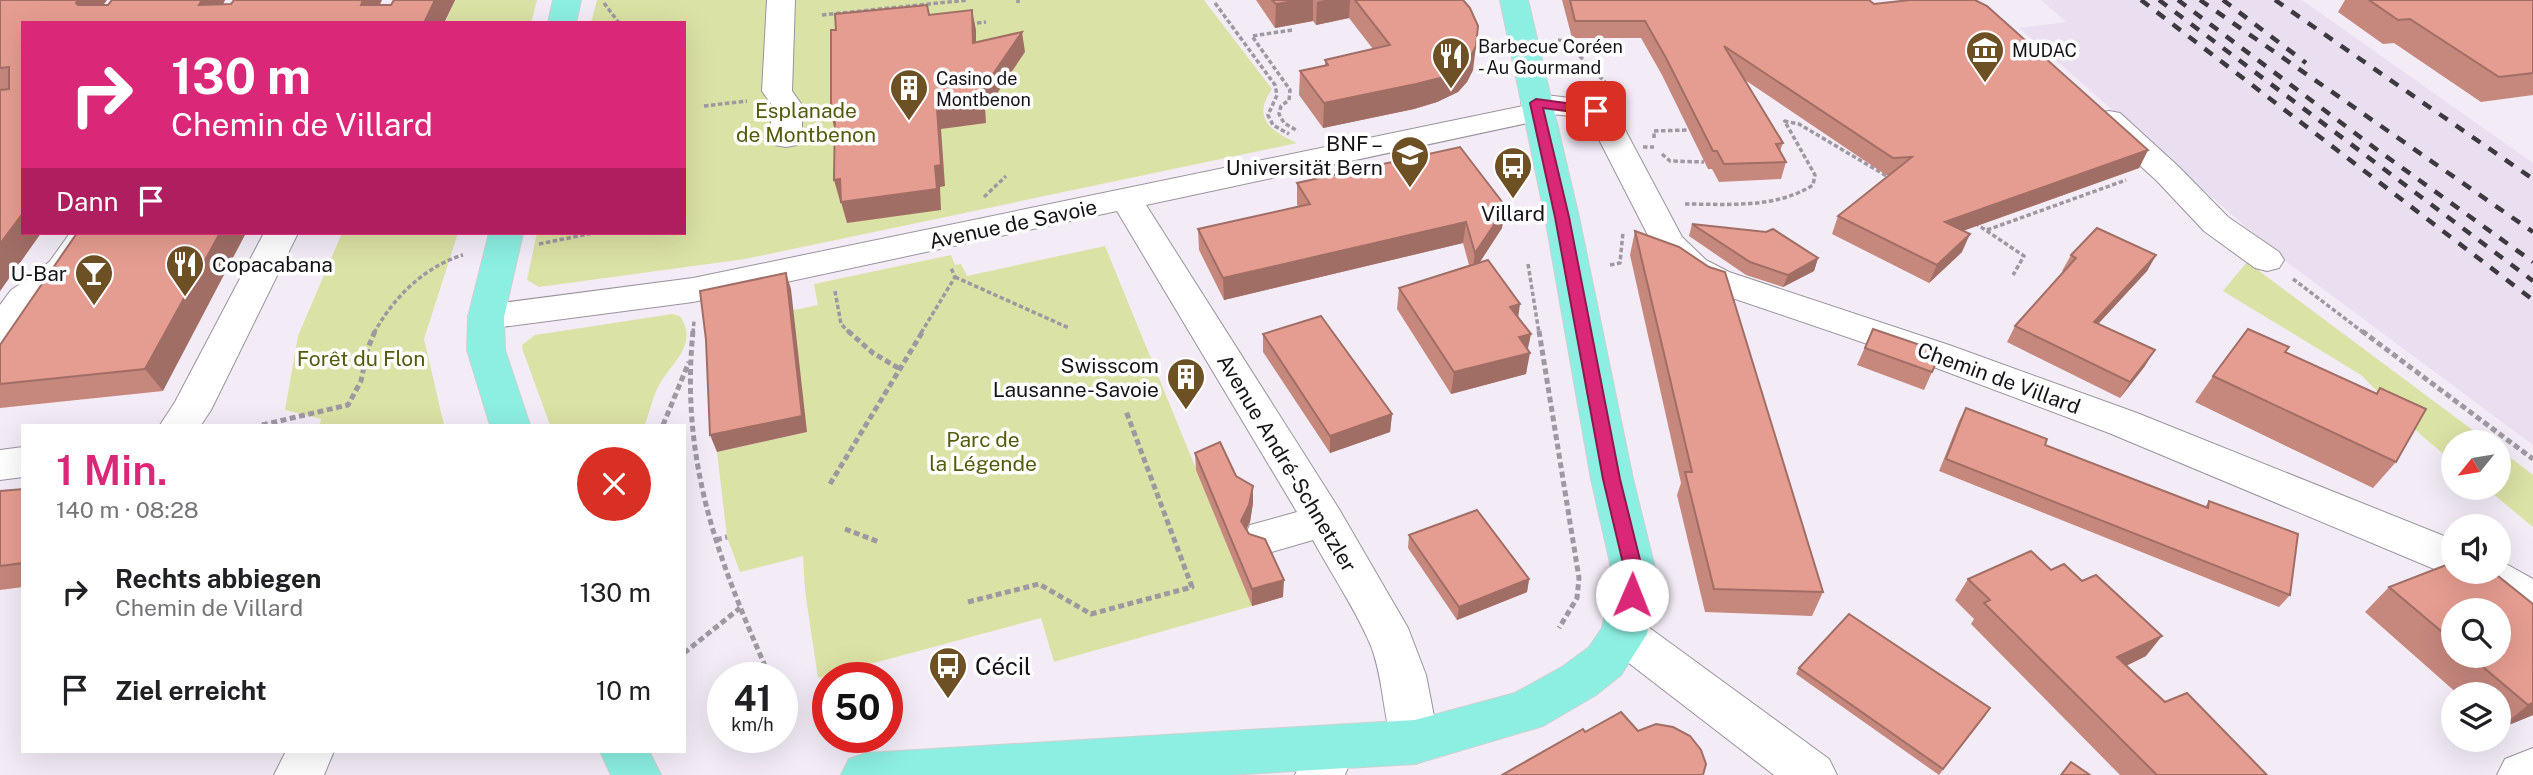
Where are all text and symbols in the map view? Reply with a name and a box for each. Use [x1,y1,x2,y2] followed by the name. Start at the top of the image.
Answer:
[1964,29,2006,84] museum icon: MUDAC
[1430,35,1472,90] restaurant icon: Barbecue Coréen - Au Gourmand
[1478,36,1623,78] place label: Barbecue Coréen - Au Gourmand
[2012,40,2077,61] place label: MUDAC
[171,47,311,105] text: 130 m
[56,49,147,140] icon: right
[888,67,930,122] building icon: Casino de Montbenon
[936,68,1031,110] place label: Casino de Montbenon
[1566,81,1626,141] pin
[1577,92,1615,130] icon: arrive
[736,98,876,147] park label: Esplanade de Montbenon
[171,106,433,143] text: Chemin de Villard
[1226,131,1383,180] place label: BNF – Universität Bern
[1389,134,1431,189] school or university icon: BNF – Universität Bern
[1492,145,1534,200] bus stop icon: Villard
[132,182,170,220] icon: arrive
[56,186,118,217] text: Dann
[927,194,1099,254] street label: Avenue de Savoie
[1481,201,1545,226] place label: Villard
[164,243,206,298] restaurant icon: Copacabana
[73,252,115,307] bar icon: U-Bar
[212,252,333,277] place label: Copacabana
[10,261,67,286] place label: U-Bar
[1914,337,2084,419] street label: Chemin de Villard
[297,346,425,371] park label: Forêt du Flon
[1212,350,1362,576] street label: Avenue André-Schnetzler
[993,353,1159,402] place label: Swisscom Lausanne-Savoie
[1165,356,1207,411] building icon: Swisscom Lausanne-Savoie
[929,427,1037,476] park label: Parc de la Légende
[2441,430,2511,500] north arrow
[2441,430,2511,752] map controls
[56,445,167,494] text: 1 Min.
[577,447,651,521] button: close
[56,496,199,523] text: 140 m · 08:28
[2441,514,2511,584] button: sound
[1595,558,1669,632] position arrow
[115,563,321,594] text: Rechts abbiegen
[56,573,94,611] icon: right
[579,577,651,608] text: 130 m
[115,594,303,621] text: Chemin de Villard
[2441,598,2511,668] button: search
[927,645,969,700] bus stop icon: Cécil
[975,652,1031,680] place label: Cécil
[812,662,903,753] speed limit sign: 50
[56,671,94,709] icon: arrive
[115,675,267,706] text: Ziel erreicht
[596,675,651,706] text: 10 m
[734,678,771,719] text: 41
[2441,682,2511,752] button: layers
[731,714,774,735] text: km/h

